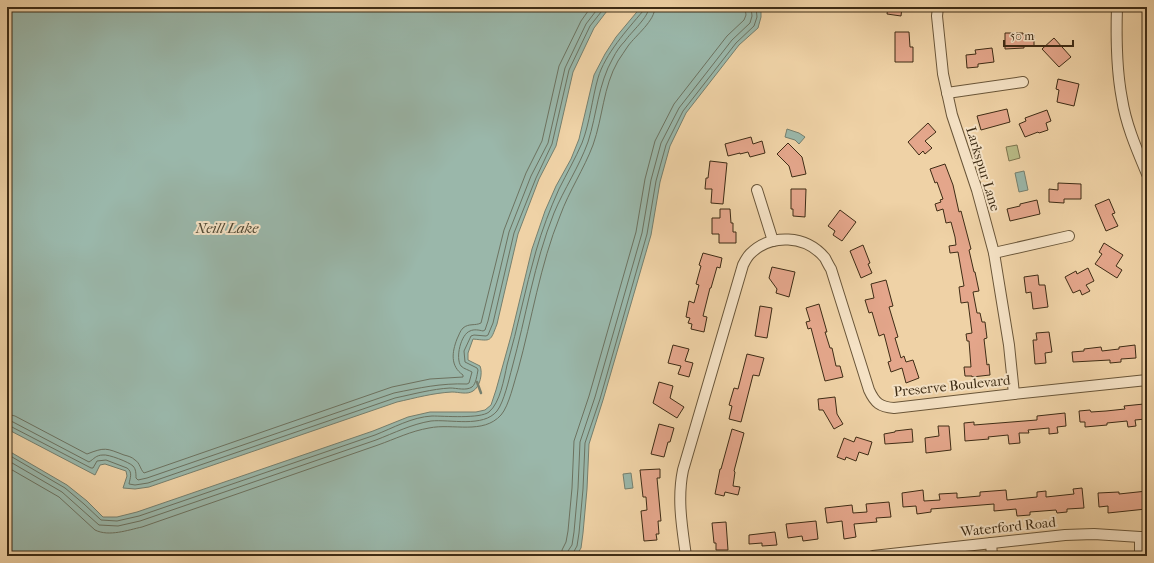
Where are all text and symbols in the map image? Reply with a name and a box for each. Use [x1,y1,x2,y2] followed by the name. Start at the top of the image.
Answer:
[1004,22,1073,48] scale bar
[1010,29,1034,43] text: 50 m
[962,125,1004,213] street label: Larkspur Lane
[195,219,259,237] water label: Neill Lake
[893,371,1012,401] street label: Preserve Boulevard
[958,513,1057,541] street label: Waterford Road

